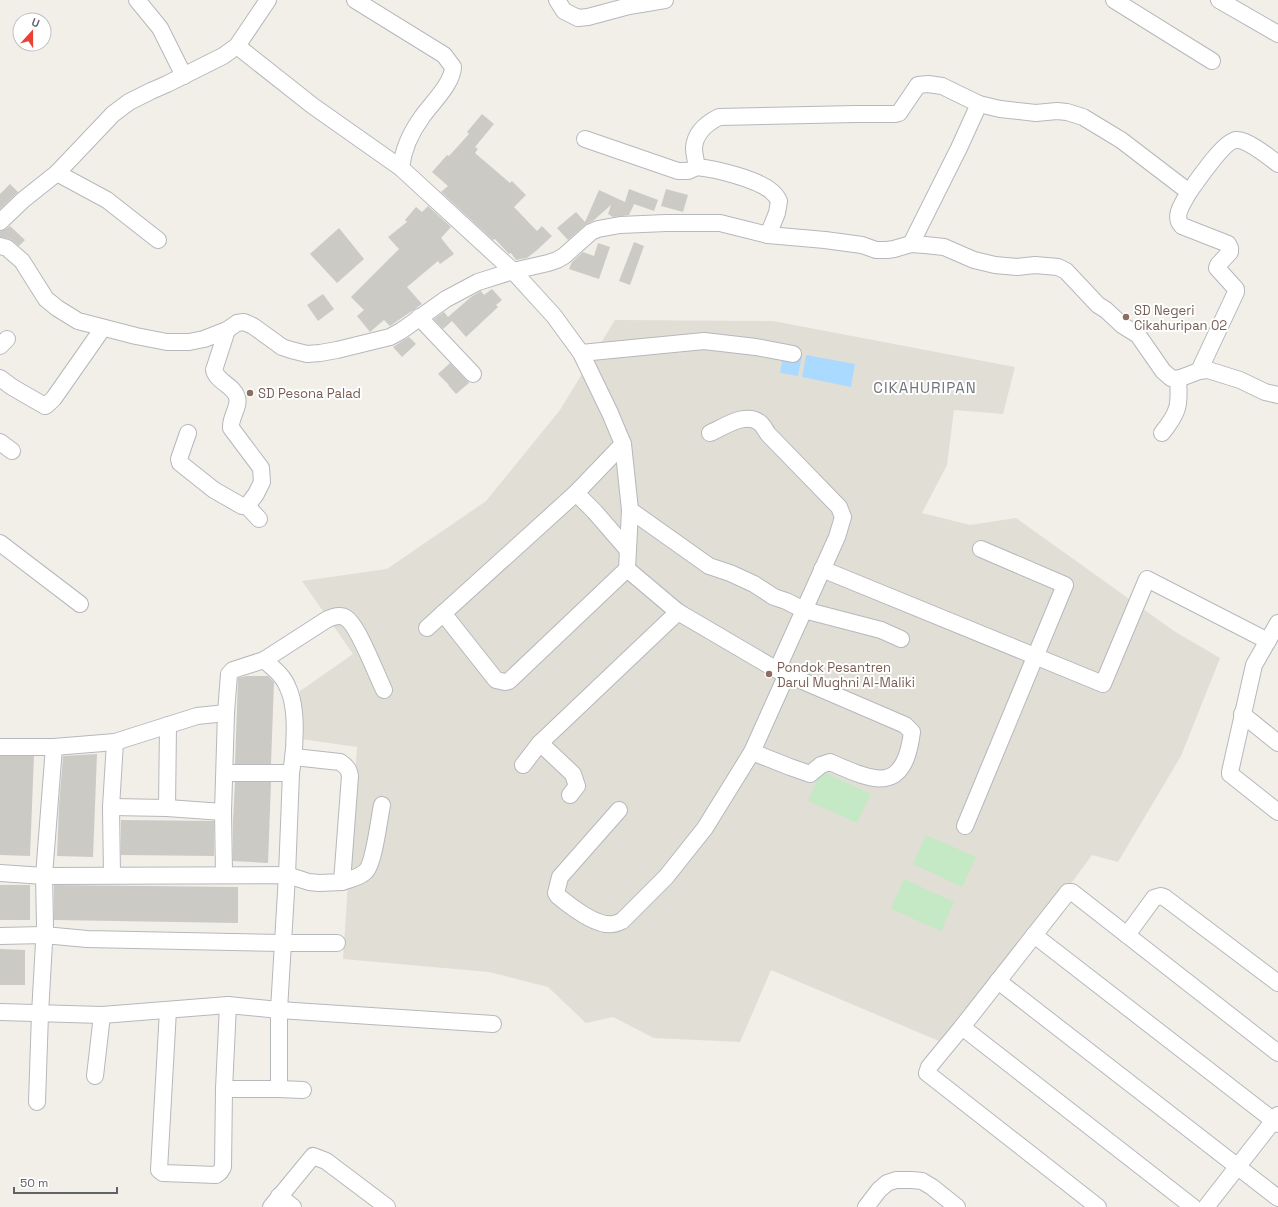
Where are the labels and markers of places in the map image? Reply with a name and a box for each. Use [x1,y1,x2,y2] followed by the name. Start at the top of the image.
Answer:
[1134,302,1227,334] place label: SD Negeri Cikahuripan 02
[1121,312,1131,322] marker: SD Negeri Cikahuripan 02
[258,385,361,402] place label: SD Pesona Palad
[245,388,255,398] marker: SD Pesona Palad
[777,659,915,691] place label: Pondok Pesantren Darul Mughni Al-Maliki
[764,669,774,679] marker: Pondok Pesantren Darul Mughni Al-Maliki

